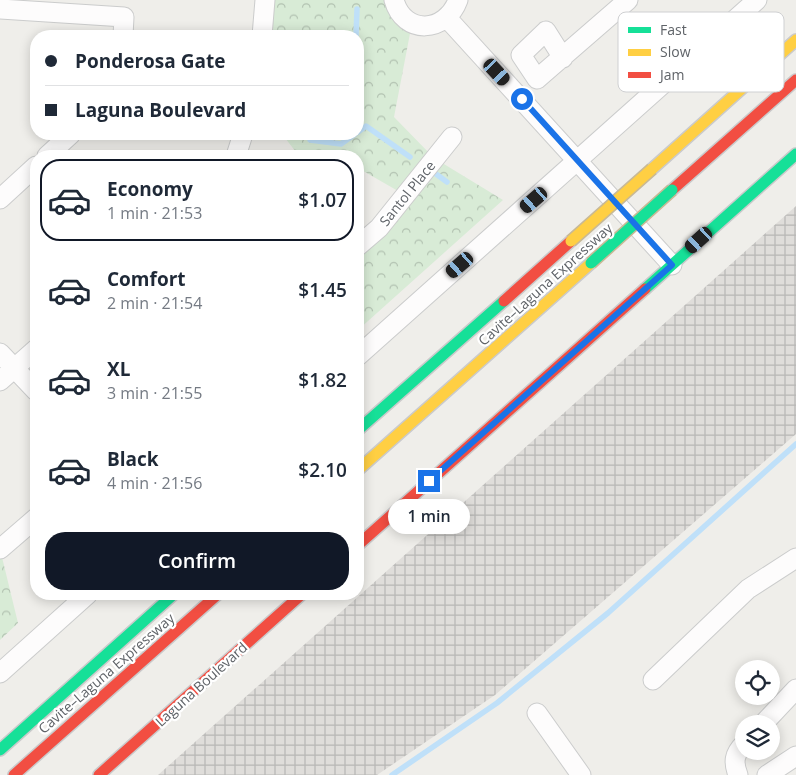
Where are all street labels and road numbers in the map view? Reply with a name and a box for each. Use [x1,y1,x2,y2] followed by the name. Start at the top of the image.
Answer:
[375,156,439,230] street label: Santol Place
[474,218,617,349] street label: Cavite–Laguna Expressway
[34,608,179,737] street label: Cavite–Laguna Expressway
[151,638,251,730] street label: Laguna Boulevard

